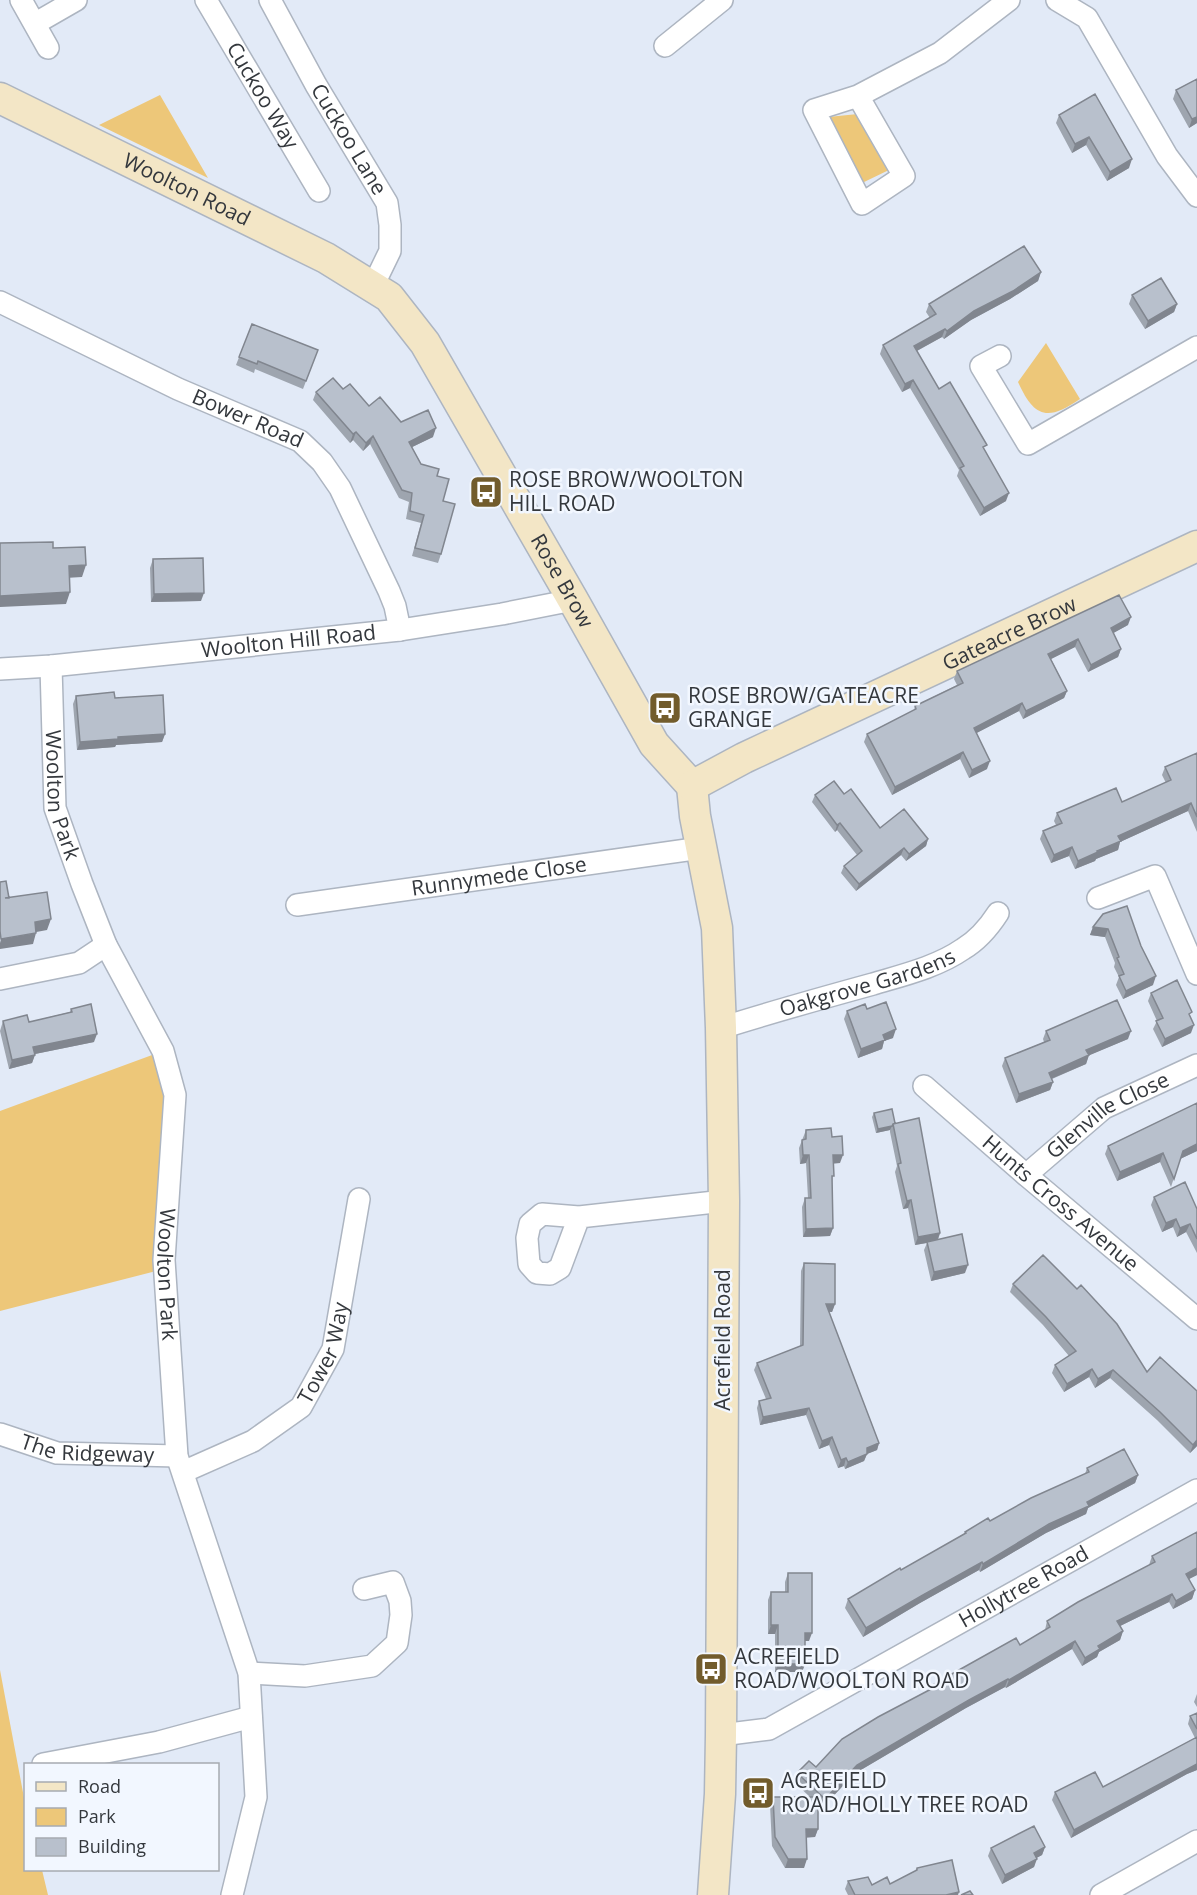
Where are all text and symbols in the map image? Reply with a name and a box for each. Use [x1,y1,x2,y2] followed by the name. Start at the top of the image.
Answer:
[221,36,306,154] street label: Cuckoo Way
[305,78,394,200] street label: Cuckoo Lane
[119,146,256,232] street label: Woolton Road
[188,382,308,454] street label: Bower Road
[509,465,744,517] place label: ROSE BROW/WOOLTON HILL ROAD
[468,474,504,510] bus stop icon: ROSE BROW/WOOLTON HILL ROAD
[525,528,601,633] street label: Rose Brow
[937,589,1081,676] street label: Gateacre Brow
[200,618,377,663] street label: Woolton Hill Road
[688,681,919,733] place label: ROSE BROW/GATEACRE GRANGE
[647,690,683,726] bus stop icon: ROSE BROW/GATEACRE GRANGE
[40,729,87,863] street label: Woolton Park
[409,849,588,902] street label: Runnymede Close
[776,942,960,1023] street label: Oakgrove Gardens
[1040,1065,1173,1165] street label: Glenville Close
[977,1128,1145,1277] street label: Hunts Cross Avenue
[151,1207,184,1341] street label: Woolton Park
[708,1269,736,1411] street label: Acrefield Road
[291,1299,354,1408] street label: Tower Way
[17,1427,155,1468] street label: The Ridgeway
[953,1538,1093,1633] street label: Hollytree Road
[734,1642,970,1694] place label: ACREFIELD ROAD/WOOLTON ROAD
[693,1651,729,1687] bus stop icon: ACREFIELD ROAD/WOOLTON ROAD
[24,1763,219,1871] legend
[781,1766,1029,1818] place label: ACREFIELD ROAD/HOLLY TREE ROAD
[78,1774,121,1798] text: Road
[740,1775,776,1811] bus stop icon: ACREFIELD ROAD/HOLLY TREE ROAD
[78,1804,116,1828] text: Park
[78,1834,146,1858] text: Building

